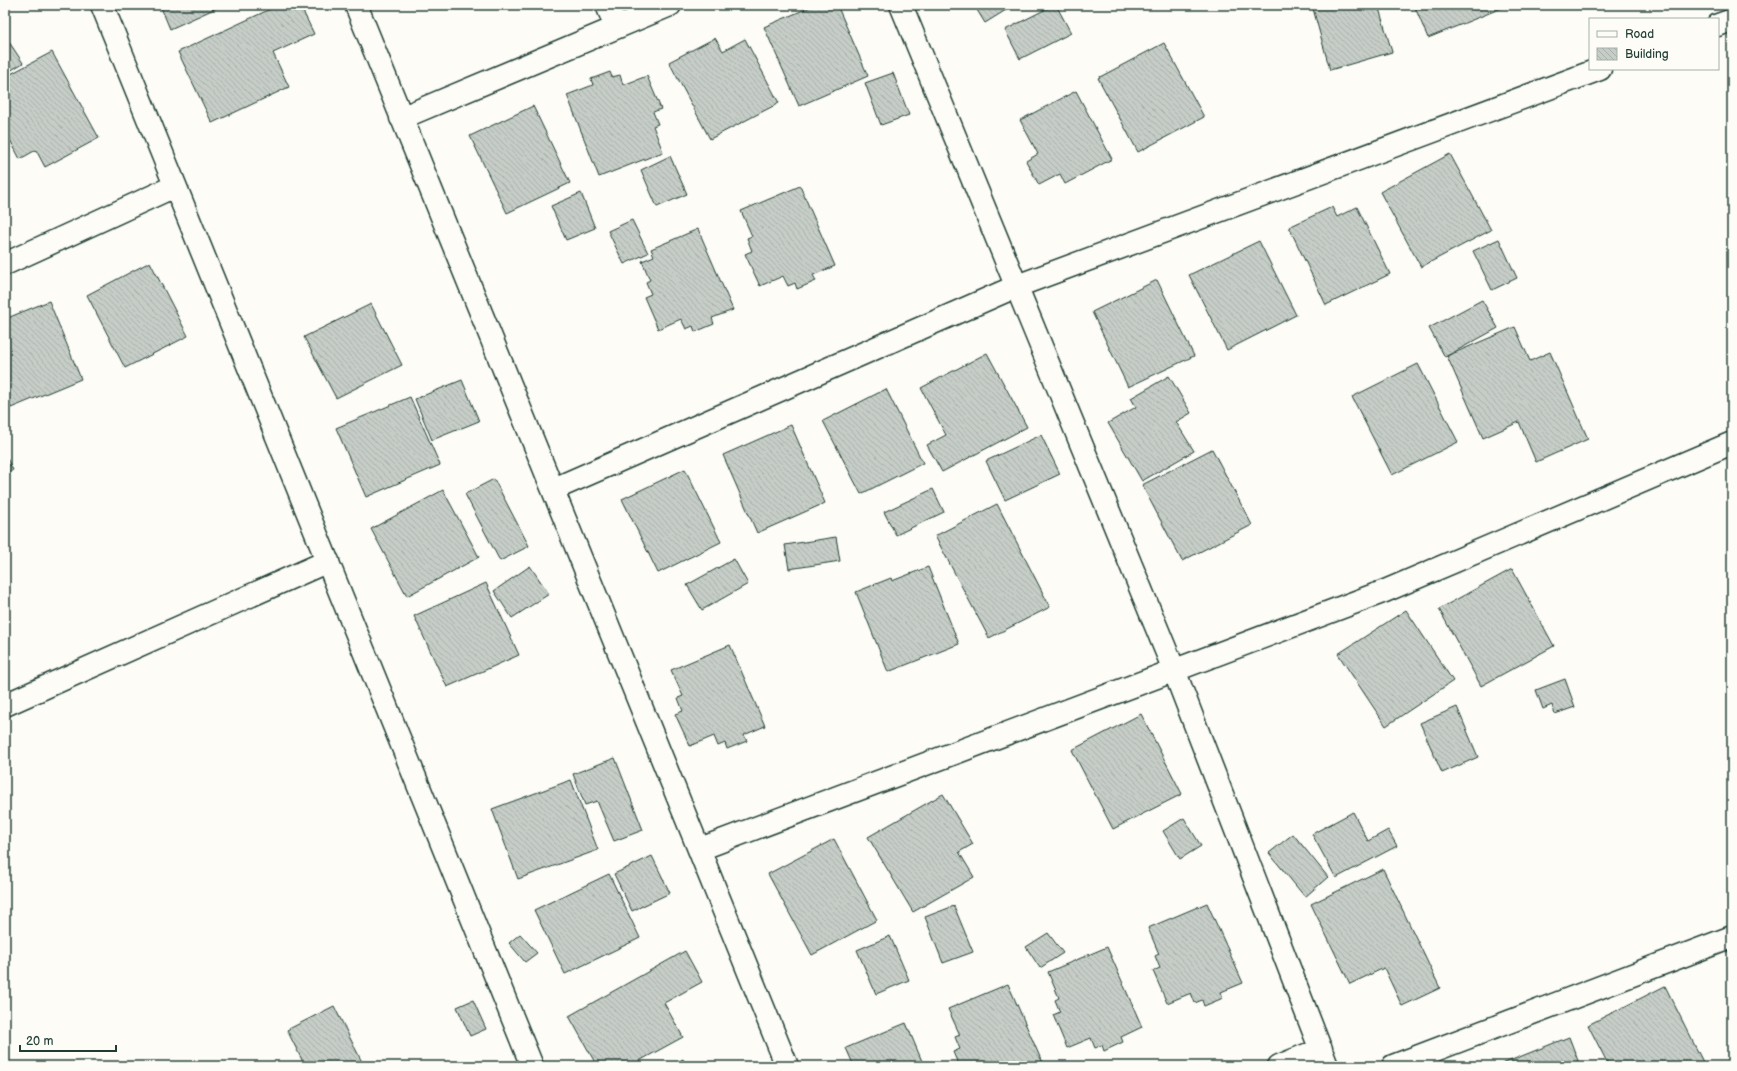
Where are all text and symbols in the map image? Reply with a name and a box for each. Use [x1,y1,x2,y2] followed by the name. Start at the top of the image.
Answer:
[1589,18,1719,70] legend
[1625,27,1654,42] text: Road
[1625,47,1669,62] text: Building
[20,1027,116,1053] scale bar
[26,1034,53,1049] text: 20 m

